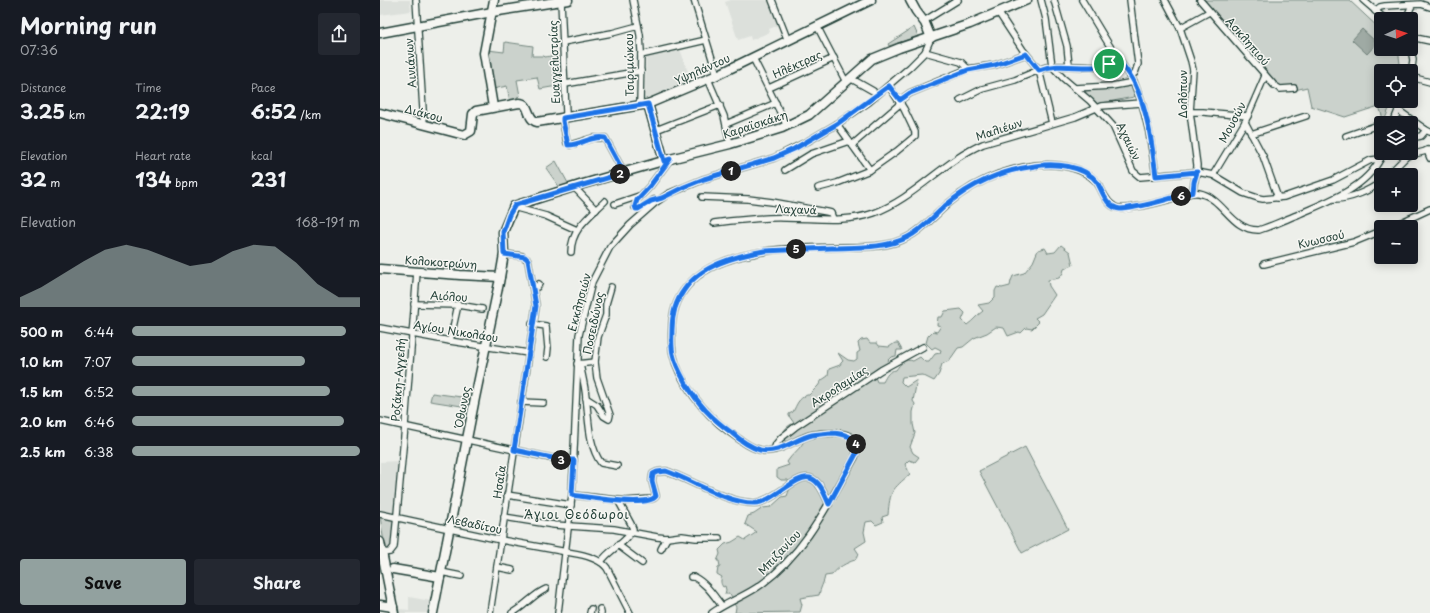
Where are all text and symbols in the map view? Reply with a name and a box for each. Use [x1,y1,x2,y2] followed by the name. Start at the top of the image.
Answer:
[20,8,157,41] text: Morning run
[1374,12,1418,56] north arrow
[1374,12,1418,264] map controls
[318,13,360,55] button: share
[1222,13,1274,69] street label: Ασκληπιού
[544,20,564,104] street label: Ευαγγελιστρίας
[620,33,638,97] street label: Τσιριμώκου
[400,37,420,89] street label: Αινιάνων
[20,40,58,59] text: 07:36
[770,45,825,82] street label: Ηλέκτρας
[1092,47,1126,81] pin
[671,49,733,89] street label: Υψηλάντου
[1098,53,1120,75] icon: arrive
[1374,64,1418,108] button: locate
[1174,69,1191,119] street label: Δολόπων
[20,79,66,96] text: Distance
[135,79,161,96] text: Time
[251,79,275,96] text: Pace
[20,96,65,126] text: 3.25
[135,96,190,126] text: 22:19
[251,96,297,126] text: 6:52
[1214,98,1250,146] street label: Μουσών
[403,100,445,126] street label: Διάκου
[65,106,85,123] text: km
[297,106,321,123] text: /km
[720,106,790,142] street label: Καραϊσκάκη
[973,113,1025,145] street label: Μαλιέων
[1374,116,1418,160] button: layers
[1112,119,1146,163] street label: Αχαιών
[20,147,67,164] text: Elevation
[135,147,191,164] text: Heart rate
[251,147,273,164] text: kcal
[721,161,741,181] pin: 1
[728,162,734,179] text: 1
[20,164,47,194] text: 32
[135,164,172,194] text: 134
[251,164,286,194] text: 231
[610,164,630,184] pin: 2
[616,165,624,182] text: 2
[1374,168,1418,212] button: +
[47,174,60,191] text: m
[172,174,198,191] text: bpm
[1171,186,1191,206] pin: 6
[1177,187,1185,204] text: 6
[775,200,817,218] street label: Λαχανά
[20,212,76,231] text: Elevation
[296,212,360,231] text: 168–191 m
[1374,220,1418,264] button: −
[1296,225,1346,253] street label: Κνωσσού
[786,239,806,259] pin: 5
[792,240,800,257] text: 5
[404,251,478,273] street label: Κολοκοτρώνη
[563,271,595,333] street label: Εκκλησιών
[430,286,468,306] street label: Αιόλου
[578,290,608,356] street label: Ποσειδώνος
[412,316,500,346] street label: Αγίου Νικολάου
[20,322,63,341] text: 500 m
[84,322,114,341] text: 6:44
[387,338,409,422] street label: Ροζάκη-Αγγελή
[20,352,63,371] text: 1.0 km
[84,352,111,371] text: 7:07
[807,361,871,411] street label: Ακρολαμίας
[20,382,63,401] text: 1.5 km
[84,382,114,401] text: 6:52
[449,384,474,430] street label: Όθωνος
[20,412,67,431] text: 2.0 km
[84,412,115,431] text: 6:46
[846,434,866,454] pin: 4
[852,435,860,452] text: 4
[20,442,65,461] text: 2.5 km
[84,442,114,461] text: 6:38
[551,450,571,470] pin: 3
[557,451,565,468] text: 3
[488,464,510,500] street label: Ησαΐα
[524,505,630,523] district label: Άγιοι Θεόδωροι
[446,510,504,538] street label: Λεβαδίτου
[754,526,804,578] street label: Μπιζανίου
[20,559,186,605] button: Save
[194,559,360,605] button: Share

